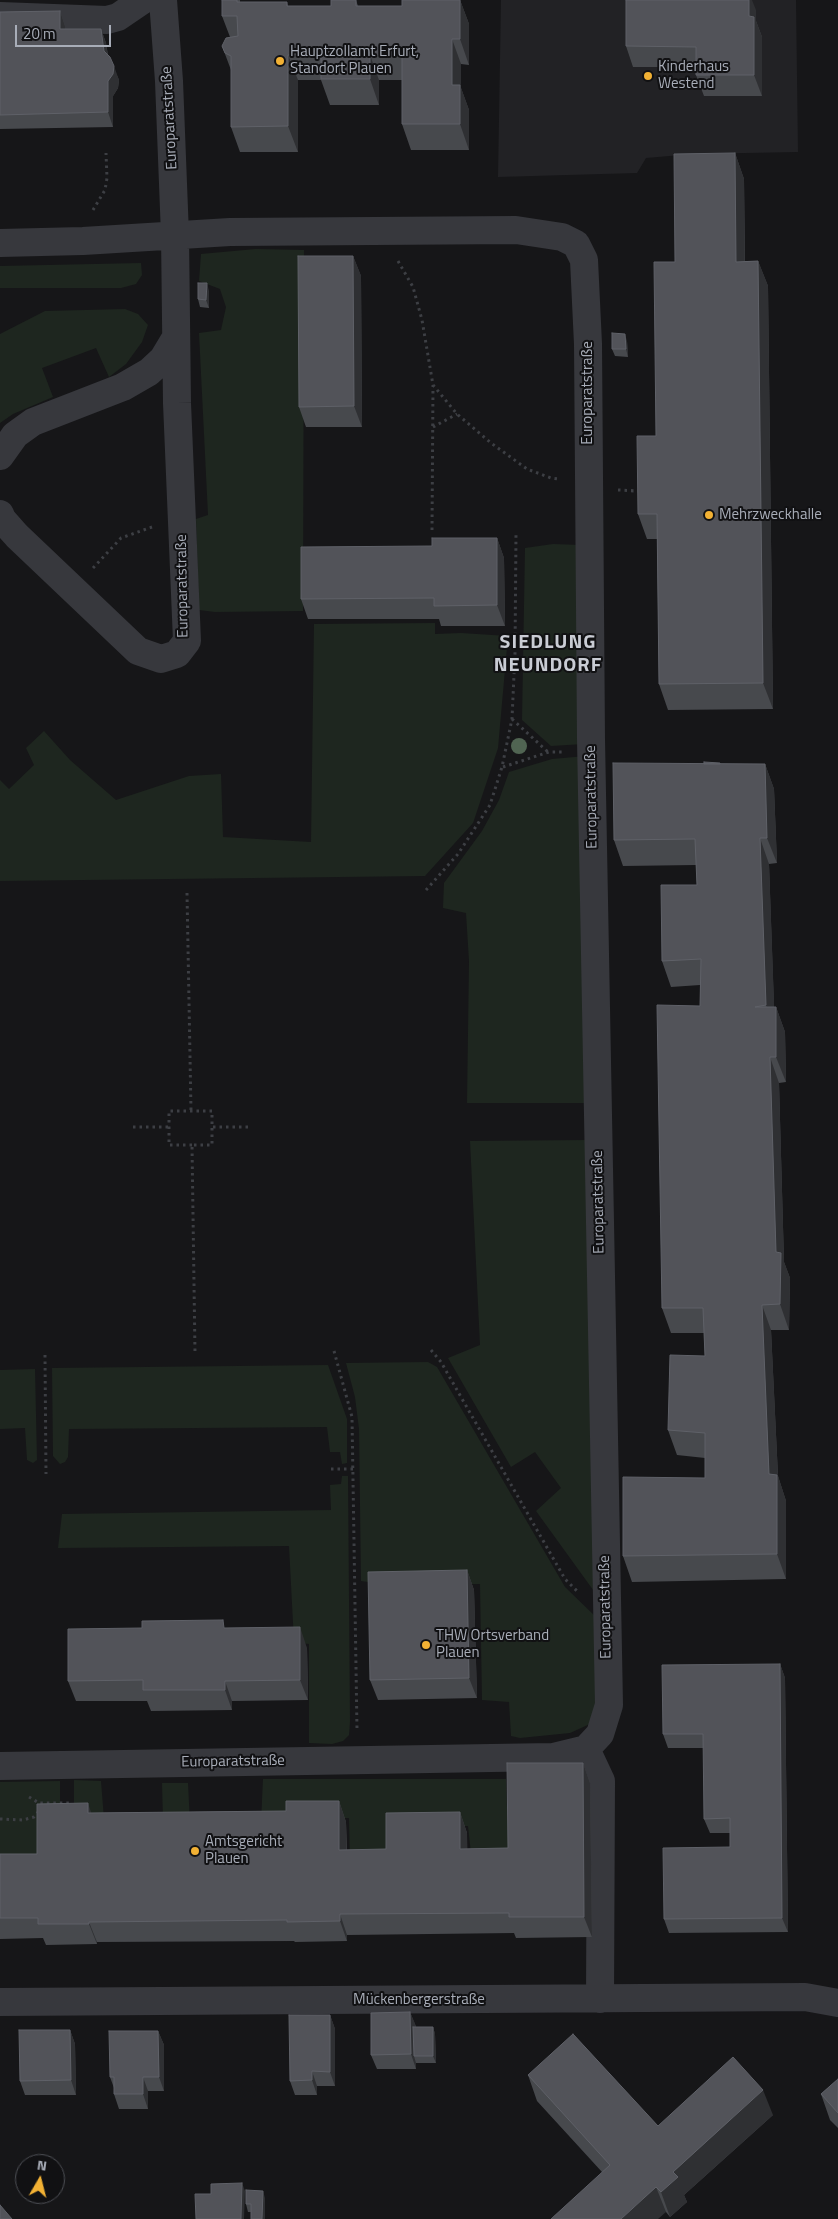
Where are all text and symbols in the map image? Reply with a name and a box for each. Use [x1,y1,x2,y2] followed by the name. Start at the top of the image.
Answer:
[18,15,114,47] scale bar
[23,22,56,45] text: 20 m
[290,43,419,78] place label: Hauptzollamt Erfurt, Standort Plauen
[274,55,286,67] marker: Hauptzollamt Erfurt, Standort Plauen
[658,58,729,93] place label: Kinderhaus Westend
[158,66,182,170] street label: Europaratstraße
[642,70,654,82] marker: Kinderhaus Westend
[579,341,597,445] street label: Europaratstraße
[719,506,822,524] place label: Mehrzweckhalle
[703,509,715,521] marker: Mehrzweckhalle
[173,534,193,638] street label: Europaratstraße
[493,631,603,678] district label: SIEDLUNG NEUNDORF
[582,745,602,849] street label: Europaratstraße
[589,1150,609,1254] street label: Europaratstraße
[596,1555,616,1659] street label: Europaratstraße
[436,1627,549,1662] place label: THW Ortsverband Plauen
[420,1639,432,1651] marker: THW Ortsverband Plauen
[181,1752,285,1772] street label: Europaratstraße
[205,1833,282,1868] place label: Amtsgericht Plauen
[189,1845,201,1857] marker: Amtsgericht Plauen
[353,1991,485,2009] street label: Mückenbergerstraße
[15,2154,65,2204] north arrow
[36,2154,48,2176] text: N

